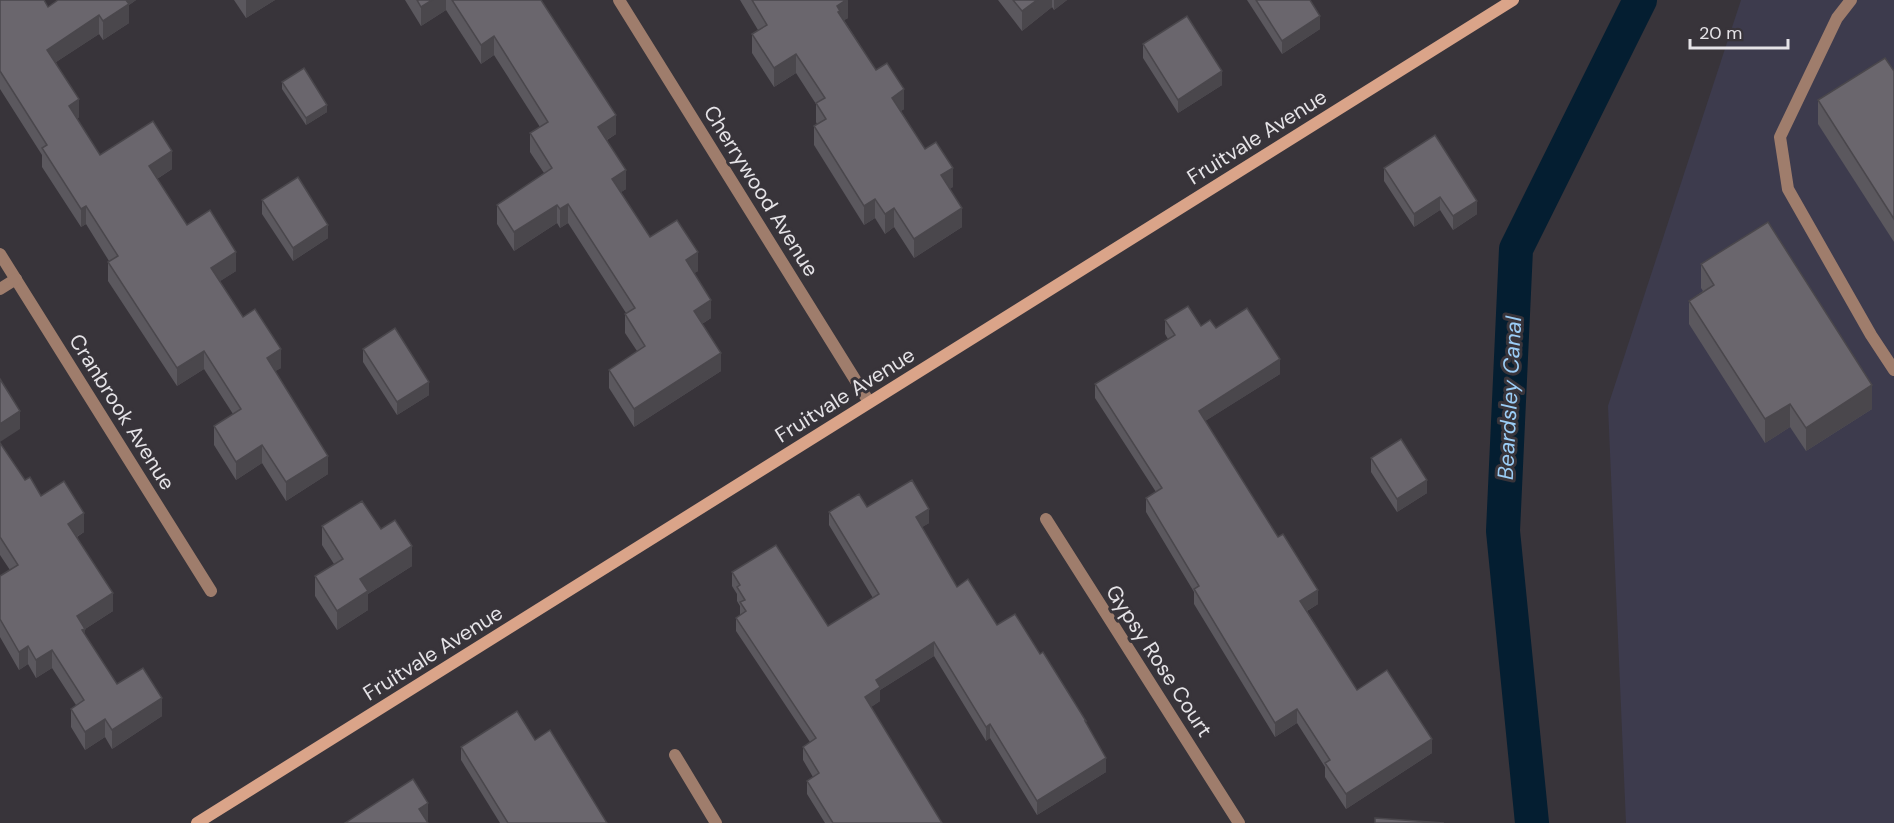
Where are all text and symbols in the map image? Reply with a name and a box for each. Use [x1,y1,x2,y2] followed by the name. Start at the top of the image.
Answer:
[1690,12,1788,50] scale bar
[1699,21,1742,45] text: 20 m
[1182,83,1332,191] street label: Fruitvale Avenue
[697,100,825,282] street label: Cherrywood Avenue
[1491,314,1528,481] water label: Beardsley Canal
[63,329,181,495] street label: Cranbrook Avenue
[770,341,920,449] street label: Fruitvale Avenue
[1099,580,1219,742] street label: Gypsy Rose Court
[358,599,508,707] street label: Fruitvale Avenue

